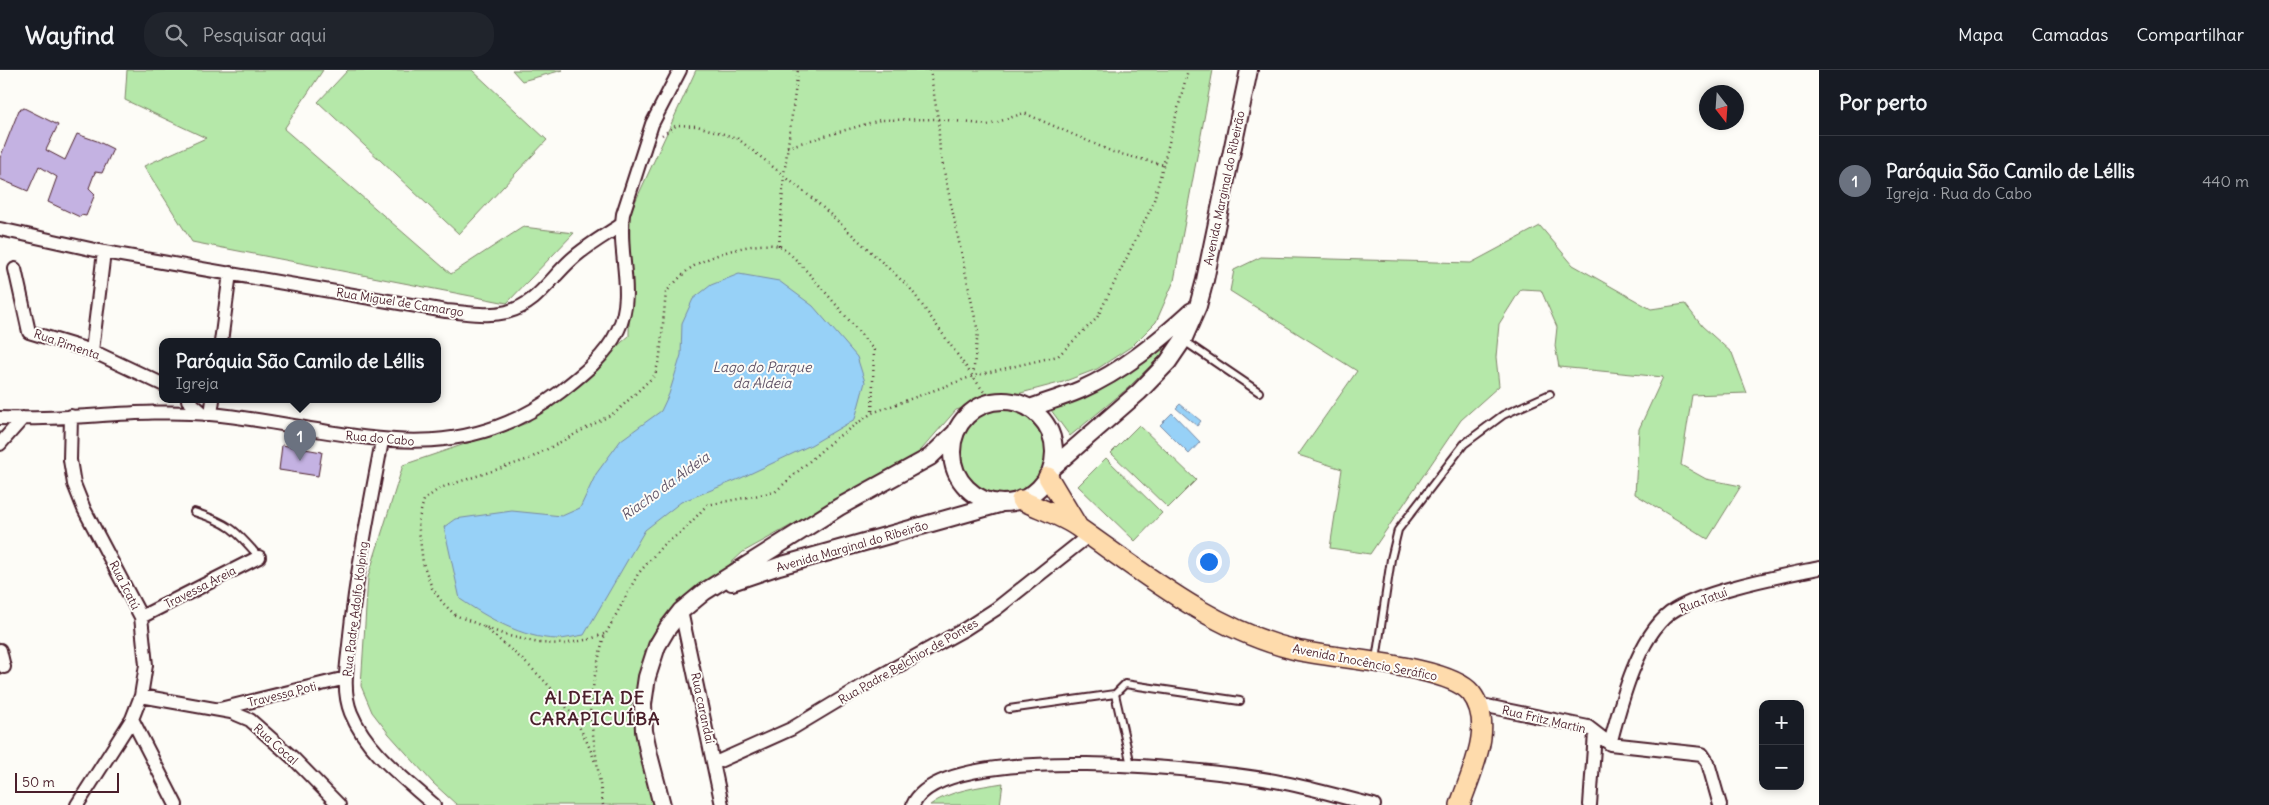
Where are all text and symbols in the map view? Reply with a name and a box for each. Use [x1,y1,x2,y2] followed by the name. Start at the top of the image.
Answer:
[144,12,494,57] search box
[25,20,114,50] text: Wayfind
[162,21,190,49] icon: search
[202,23,326,47] text: Pesquisar aqui
[1958,23,2003,46] text: Mapa
[2031,23,2108,46] text: Camadas
[2136,23,2244,46] text: Compartilhar
[1699,85,1744,130] north arrow
[1839,89,1927,116] text: Por perto
[1200,109,1248,267] street label: Avenida Marginal do Ribeirão
[1886,159,2135,183] text: Paróquia São Camilo de Léllis
[1852,171,1858,191] text: 1
[2202,171,2249,191] text: 440 m
[1886,183,2032,203] text: Igreja · Rua do Cabo
[335,285,465,320] street label: Rua Miguel de Camargo
[32,326,102,362] street label: Rua Pimenta
[159,338,441,403] popup
[176,349,424,373] text: Paróquia São Camilo de Léllis
[713,358,813,392] water label: Lago do Parque da Aldeia
[176,373,219,393] text: Igreja
[284,420,316,461] pin: 1
[345,428,415,448] street label: Rua do Cabo
[617,447,714,524] water label: Riacho da Aldeia
[774,517,930,575] street label: Avenida Marginal do Ribeirão
[339,540,371,678] street label: Rua Padre Adolfo Kolping
[1196,549,1222,575] your location
[106,558,144,612] street label: Rua Icatú
[162,562,238,611] street label: Travessa Areia
[1677,584,1729,616] street label: Rua Tatuí
[835,615,981,707] street label: Rua Padre Belchior de Pontes
[1291,641,1439,683] street label: Avenida Inocêncio Seráfico
[688,671,718,745] street label: Rua carandaí
[246,678,318,710] street label: Travessa Poti
[530,686,661,730] district label: ALDEIA DE CARAPICUÍBA
[1759,700,1804,790] map controls
[1759,700,1804,745] button: +
[1500,702,1588,736] street label: Rua Fritz Martin
[251,720,301,768] street label: Rua Cocal
[1759,745,1804,790] button: −
[15,770,119,793] scale bar
[22,773,55,791] text: 50 m

